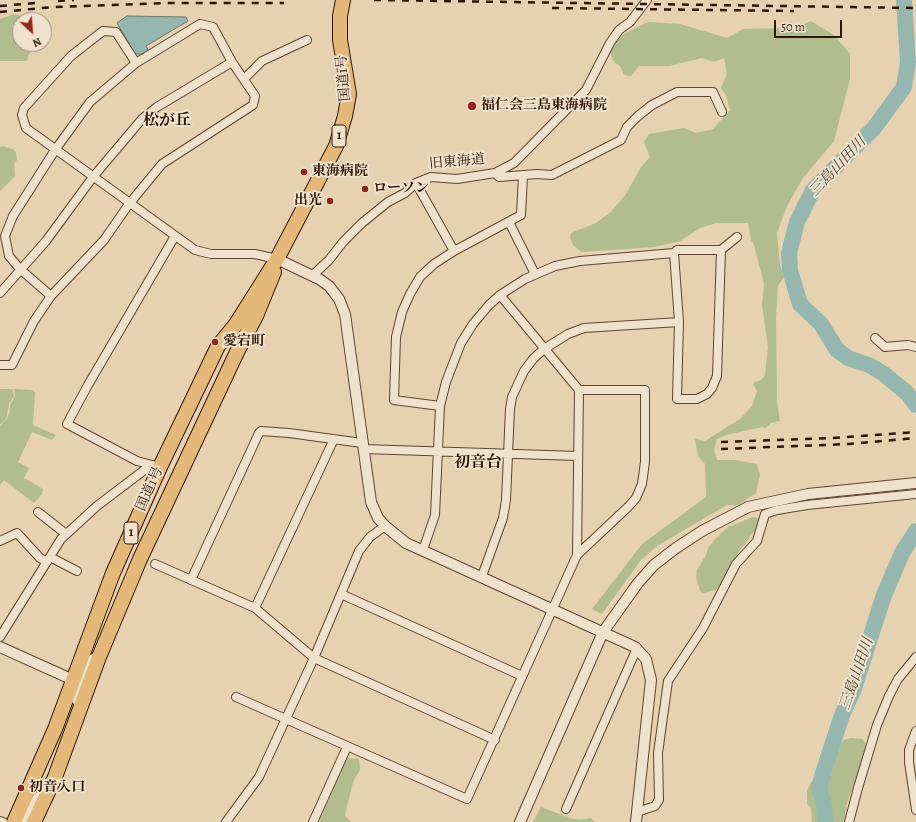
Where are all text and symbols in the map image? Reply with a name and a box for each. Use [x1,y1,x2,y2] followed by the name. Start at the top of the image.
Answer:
[12,12,52,52] north arrow
[776,12,844,38] scale bar
[781,19,805,35] text: 50 m
[30,34,44,51] text: N
[334,54,354,102] street label: 国道1号
[481,98,607,114] place label: 福仁会三島東海病院
[466,100,478,112] marker: 福仁会三島東海病院
[143,111,191,131] district label: 松が丘
[332,125,346,147] road number: 1
[806,133,870,201] water label: 三島山田川
[428,151,486,173] street label: 旧東海道
[312,164,368,180] place label: 東海病院
[299,167,309,177] marker: 東海病院
[373,181,429,197] place label: ローソン
[360,184,370,194] marker: ローソン
[294,193,322,209] place label: 出光
[325,196,335,206] marker: 出光
[223,334,265,350] place label: 愛宕町
[210,337,220,347] marker: 愛宕町
[454,453,502,473] district label: 初音台
[133,464,167,514] street label: 国道1号
[124,522,138,544] road number: 1
[836,636,878,712] water label: 三島山田川
[29,780,85,796] place label: 初音入口
[16,783,26,793] marker: 初音入口

